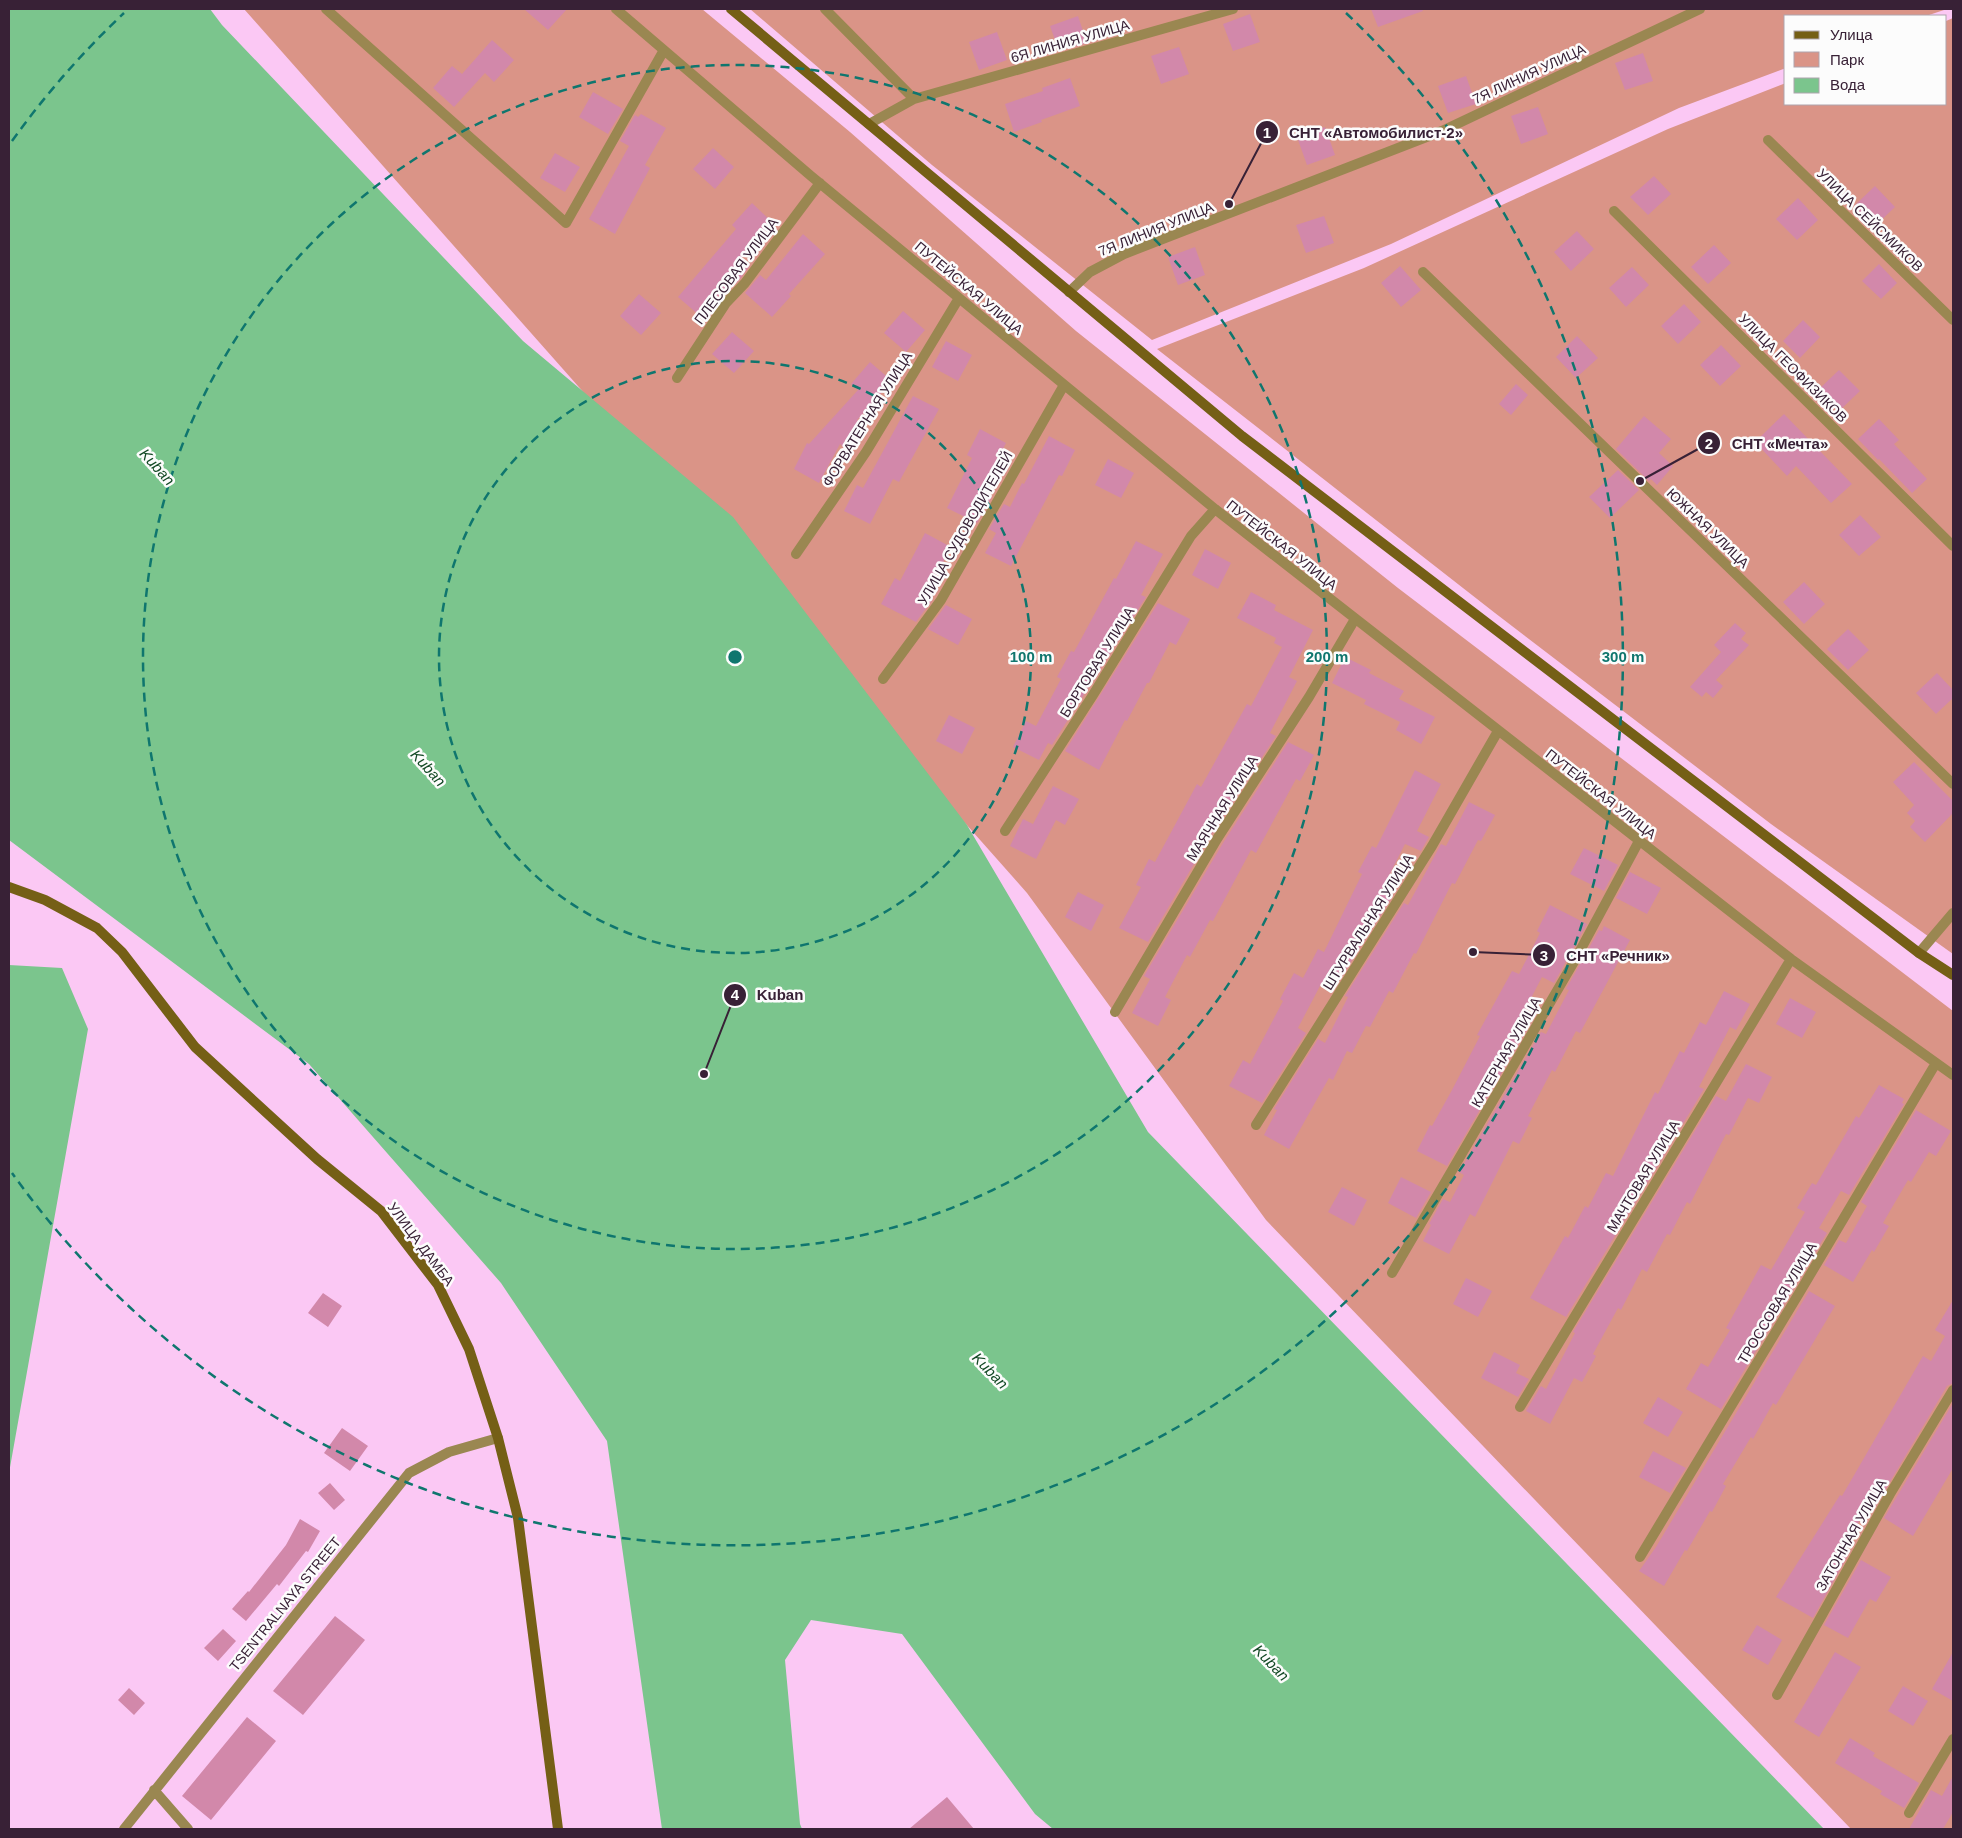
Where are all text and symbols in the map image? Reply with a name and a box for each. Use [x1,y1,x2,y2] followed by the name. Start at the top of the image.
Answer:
[1784,15,1947,105] legend
[1009,16,1132,66] street label: 6Я ЛИНИЯ УЛИЦА
[1830,26,1873,43] text: Улица
[1470,41,1589,107] street label: 7Я ЛИНИЯ УЛИЦА
[1830,51,1864,68] text: Парк
[1830,76,1866,93] text: Вода
[1254,117,1473,147] callout: СНТ «Автомобилист-2»
[1263,124,1271,141] text: 1
[1289,124,1463,141] text: СНТ «Автомобилист-2»
[1814,165,1927,275] street label: УЛИЦА СЕЙСМИКОВ
[1096,198,1216,259] street label: 7Я ЛИНИЯ УЛИЦА
[691,214,782,327] street label: ПЛЕСОВАЯ УЛИЦА
[912,237,1027,338] street label: ПУТЕЙСКАЯ УЛИЦА
[1736,311,1850,425] street label: УЛИЦА ГЕОФИЗИКОВ
[819,348,915,489] street label: ФОРВАТЕРНАЯ УЛИЦА
[1696,428,1838,458] callout: СНТ «Мечта»
[1705,435,1713,452] text: 2
[1732,435,1828,452] text: СНТ «Мечта»
[137,445,178,488] water label: Kuban
[913,448,1016,608] street label: УЛИЦА СУДОВОДИТЕЛЕЙ
[1664,485,1753,572] street label: ЮЖНАЯ УЛИЦА
[1224,496,1342,594] street label: ПУТЕЙСКАЯ УЛИЦА
[1057,603,1138,720] street label: БОРТОВАЯ УЛИЦА
[726,648,744,666] centre of rings
[1010,648,1052,665] text: 100 m
[1306,648,1348,665] text: 200 m
[1602,648,1644,665] text: 300 m
[1543,745,1661,843] street label: ПУТЕЙСКАЯ УЛИЦА
[408,746,449,789] water label: Kuban
[1183,752,1261,864] street label: МАЯЧНАЯ УЛИЦА
[1320,850,1417,993] street label: ШТУРВАЛЬНАЯ УЛИЦА
[1531,940,1680,970] callout: СНТ «Речник»
[1540,947,1548,964] text: 3
[1566,947,1670,964] text: СНТ «Речник»
[722,980,814,1010] callout: Kuban
[731,986,740,1003] text: 4
[757,986,803,1003] text: Kuban
[1468,994,1544,1110] street label: КАТЕРНАЯ УЛИЦА
[1603,1117,1683,1235] street label: МАЧТОВАЯ УЛИЦА
[385,1199,458,1289] street label: УЛИЦА ДАМБА
[1734,1239,1820,1367] street label: ТРОССОВАЯ УЛИЦА
[969,1349,1012,1392] water label: Kuban
[1812,1476,1890,1594] street label: ЗАТОННАЯ УЛИЦА
[226,1534,344,1674] street label: TSENTRALNAYA STREET
[1250,1641,1293,1684] water label: Kuban

